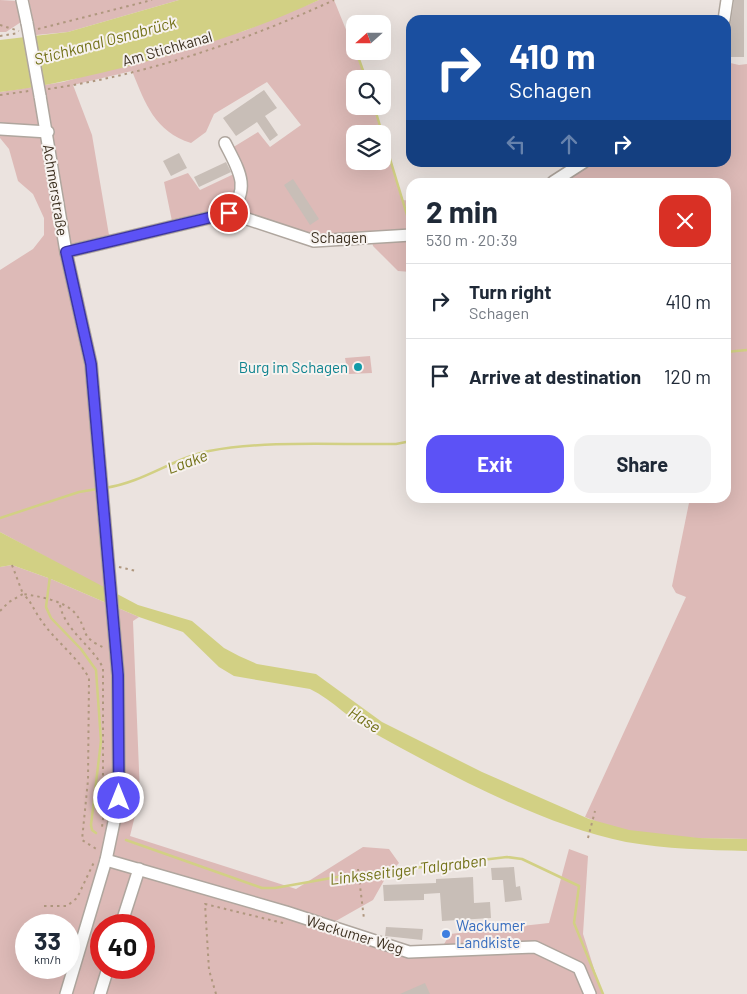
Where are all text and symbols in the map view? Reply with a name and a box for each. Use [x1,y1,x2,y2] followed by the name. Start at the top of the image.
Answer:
[32,12,179,68] water label: Stichkanal Osnabrück
[346,15,391,60] north arrow
[346,15,391,170] map controls
[120,27,214,69] street label: Am Stichkanal
[509,34,595,76] text: 410 m
[426,35,491,100] icon: right
[346,70,391,115] button: search
[509,76,592,102] text: Schagen
[346,125,391,170] button: layers
[502,130,530,158] icon: left
[555,130,583,158] icon: ahead
[608,130,636,158] icon: right
[40,143,72,237] street label: Achmerstraße
[208,192,250,234] pin
[426,193,498,229] text: 2 min
[659,195,711,247] button: close
[215,199,243,227] icon: arrive
[311,228,367,246] street label: Schagen
[426,230,517,249] text: 530 m · 20:39
[469,280,551,303] text: Turn right
[426,287,454,315] icon: right
[665,290,711,313] text: 410 m
[469,303,529,322] text: Schagen
[239,358,348,376] place label: Burg im Schagen
[352,361,364,373] marker: Burg im Schagen
[426,362,454,390] icon: arrive
[469,365,641,388] text: Arrive at destination
[664,365,711,388] text: 120 m
[426,435,564,493] button: Exit
[574,435,711,493] button: Share
[164,445,210,477] water label: Laake
[345,702,385,736] water label: Hase
[92,771,144,823] position arrow
[328,850,488,888] water label: Linksseitiger Talgraben
[304,911,406,957] street label: Wackumer Weg
[90,914,155,979] speed limit sign: 40
[456,916,526,951] place label: Wackumer Landkiste
[34,925,61,955] text: 33
[440,928,452,940] marker: Wackumer Landkiste
[34,952,61,966] text: km/h

